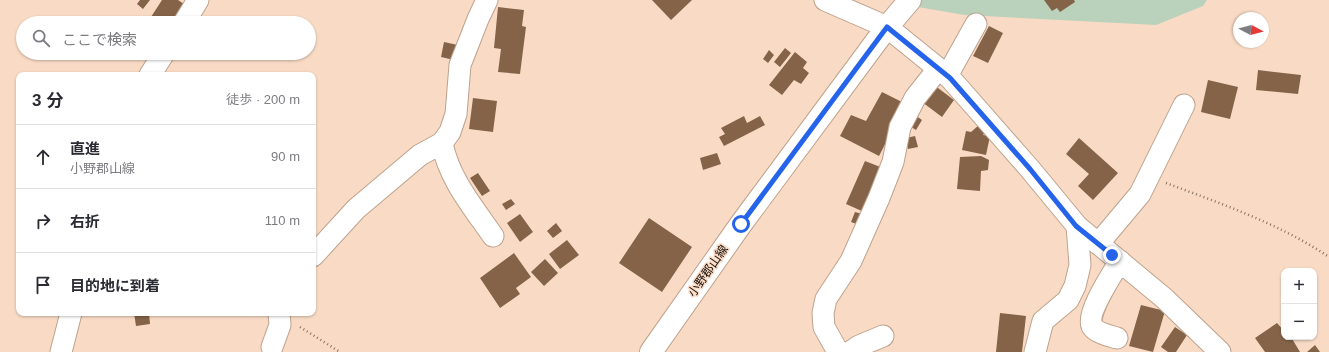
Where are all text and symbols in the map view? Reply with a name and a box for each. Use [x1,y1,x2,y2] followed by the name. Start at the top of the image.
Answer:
[1233,12,1269,48] north arrow
[16,16,316,60] search box
[30,27,52,49] icon: search
[62,31,137,48] text: ここで検索
[32,91,63,110] text: 3 分
[226,92,300,107] text: 徒歩 · 200 m
[70,140,100,157] text: 直進
[32,146,54,168] icon: ahead
[271,149,300,164] text: 90 m
[70,161,135,176] text: 小野郡山線
[32,210,54,232] icon: right
[70,213,100,230] text: 右折
[265,213,300,228] text: 110 m
[732,215,750,233] route start
[685,242,731,300] street label: 小野郡山線
[1103,246,1121,264] route end
[1281,268,1317,340] map controls
[1281,268,1317,304] button: +
[32,274,54,296] icon: arrive
[70,277,160,294] text: 目的地に到着
[1281,304,1317,340] button: −

